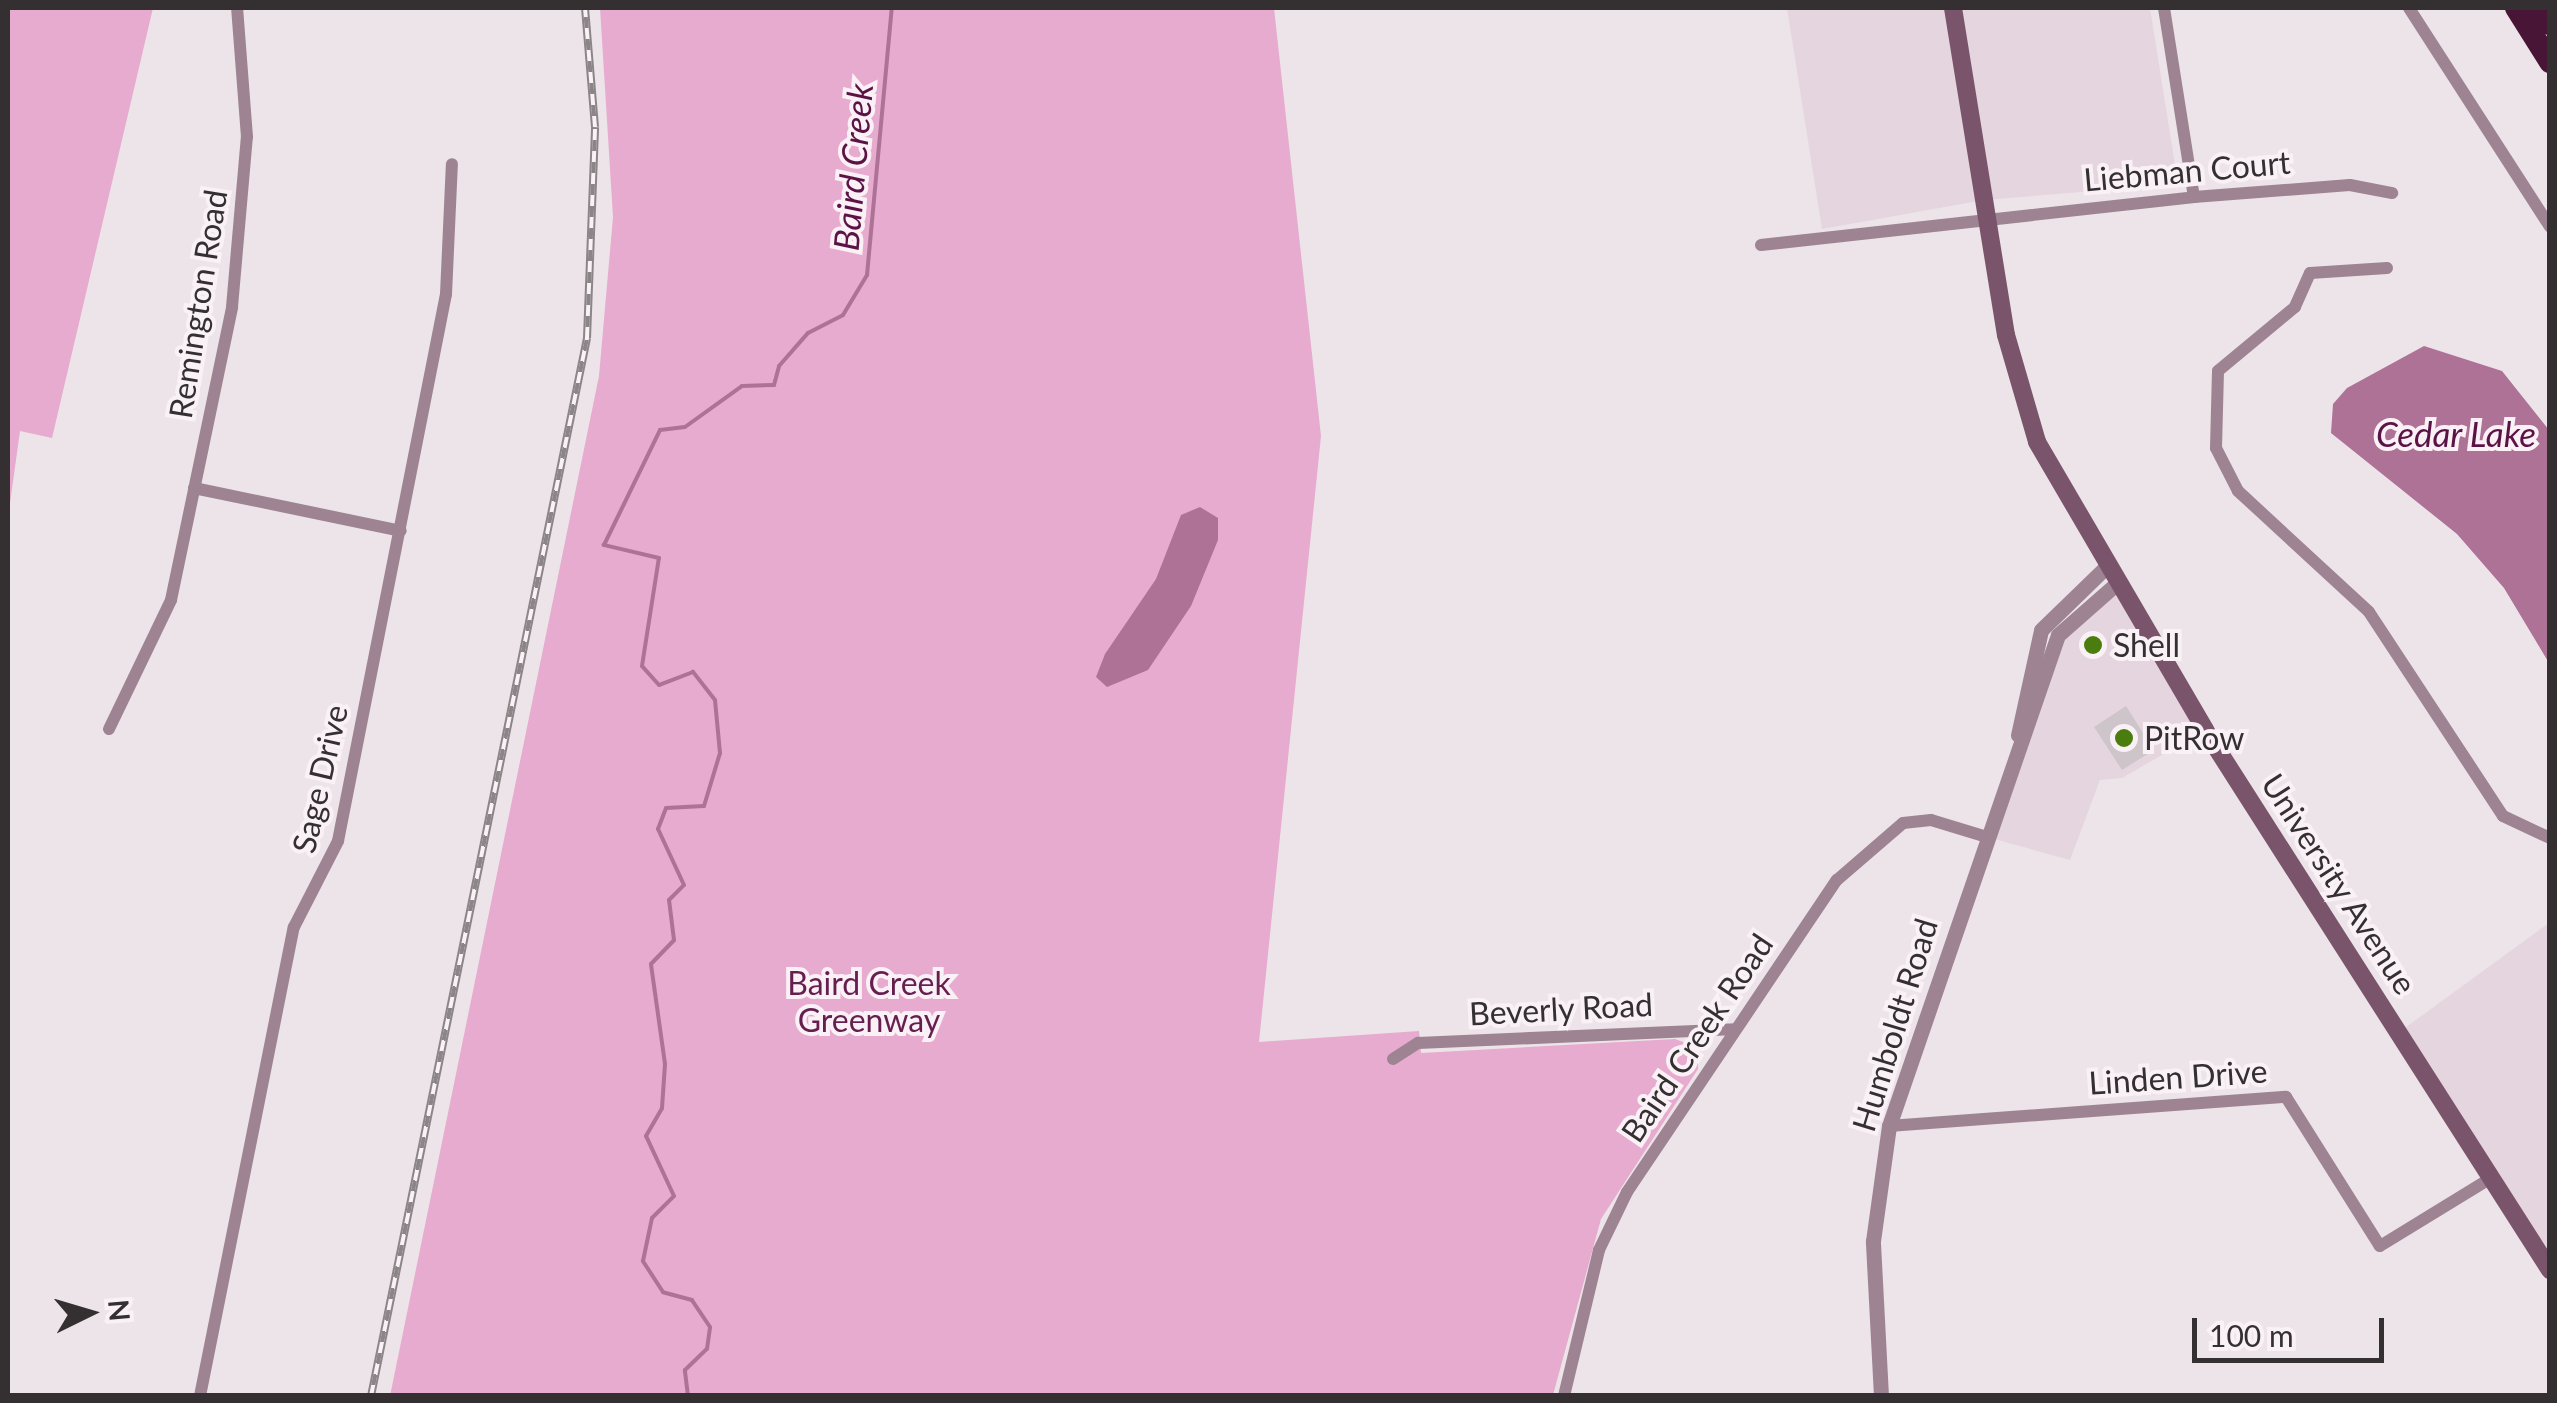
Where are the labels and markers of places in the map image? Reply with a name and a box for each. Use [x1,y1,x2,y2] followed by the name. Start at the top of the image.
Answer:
[2113,626,2180,664] place label: Shell
[2082,634,2104,656] marker: Shell
[2144,719,2244,757] place label: PitRow
[2113,727,2135,749] marker: PitRow

